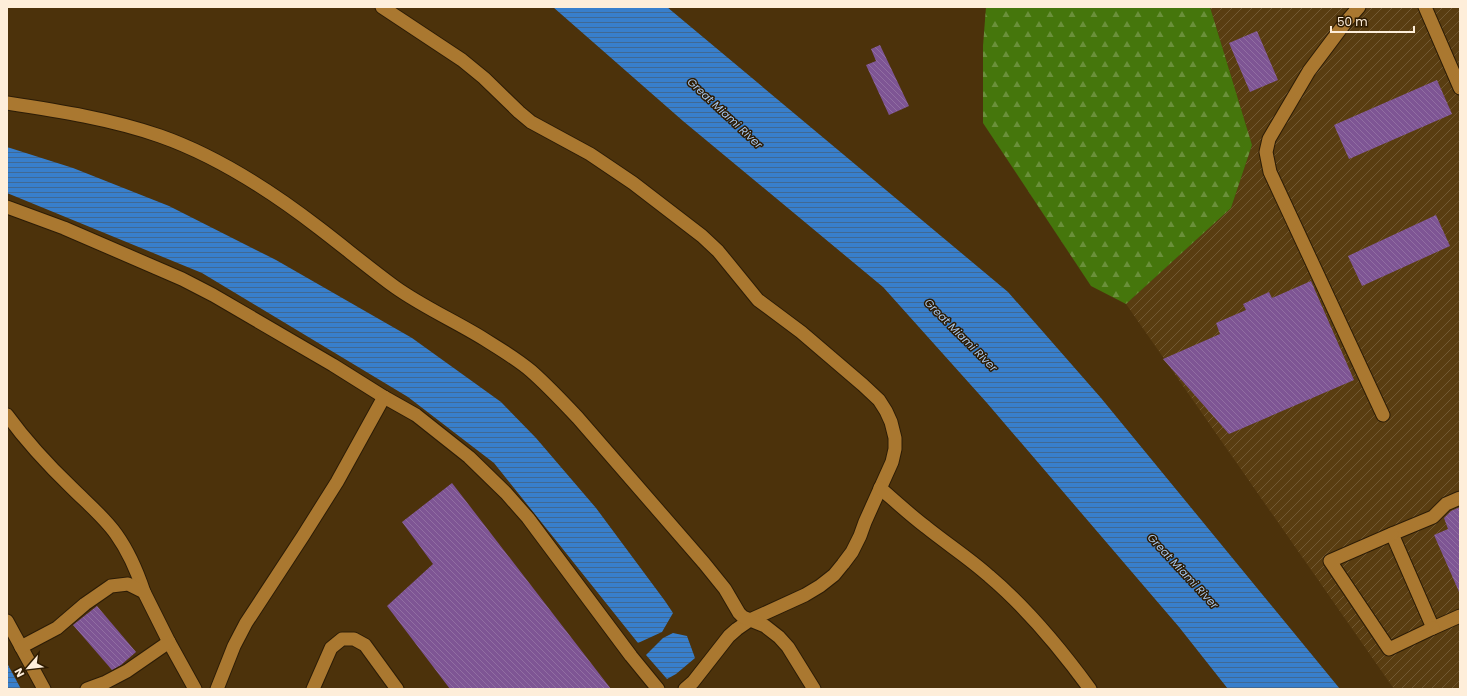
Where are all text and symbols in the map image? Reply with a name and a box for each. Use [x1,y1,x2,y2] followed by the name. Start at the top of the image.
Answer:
[1331,8,1414,34] scale bar
[1337,13,1368,30] text: 50 m
[684,74,767,153] water label: Great Miami River
[921,295,1002,376] water label: Great Miami River
[1144,530,1223,613] water label: Great Miami River
[8,648,48,688] north arrow
[10,665,28,680] text: N

